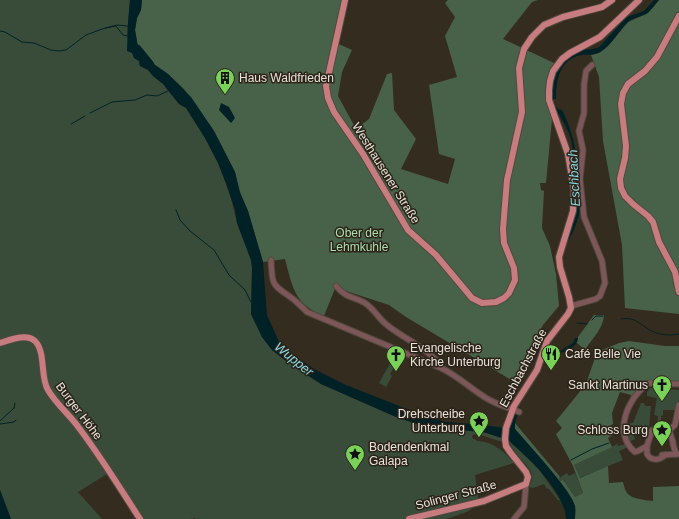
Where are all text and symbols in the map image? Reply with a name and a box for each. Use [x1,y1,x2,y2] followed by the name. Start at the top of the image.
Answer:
[214,67,236,95] building icon: Haus Waldfrieden
[239,71,334,85] place label: Haus Waldfrieden
[349,120,423,226] street label: Westhausener Straße
[565,149,583,207] water label: Eschbach
[330,226,389,254] park label: Ober der Lehmkuhle
[496,326,550,410] street label: Eschbachstraße
[272,339,317,380] water label: Wupper
[410,341,501,369] place label: Evangelische Kirche Unterburg
[540,343,562,371] restaurant icon: Café Belle Vie
[385,344,407,372] church icon: Evangelische Kirche Unterburg
[565,347,641,361] place label: Café Belle Vie
[651,374,673,402] church icon: Sankt Martinus
[568,378,648,392] place label: Sankt Martinus
[53,380,105,443] street label: Burger Höhe
[398,407,465,435] place label: Drehscheibe Unterburg
[468,410,490,438] place icon: Drehscheibe Unterburg
[651,419,673,447] place icon: Schloss Burg
[577,423,648,437] place label: Schloss Burg
[369,440,449,468] place label: Bodendenkmal Galapa
[344,443,366,471] place icon: Bodendenkmal Galapa
[414,477,498,513] street label: Solinger Straße

